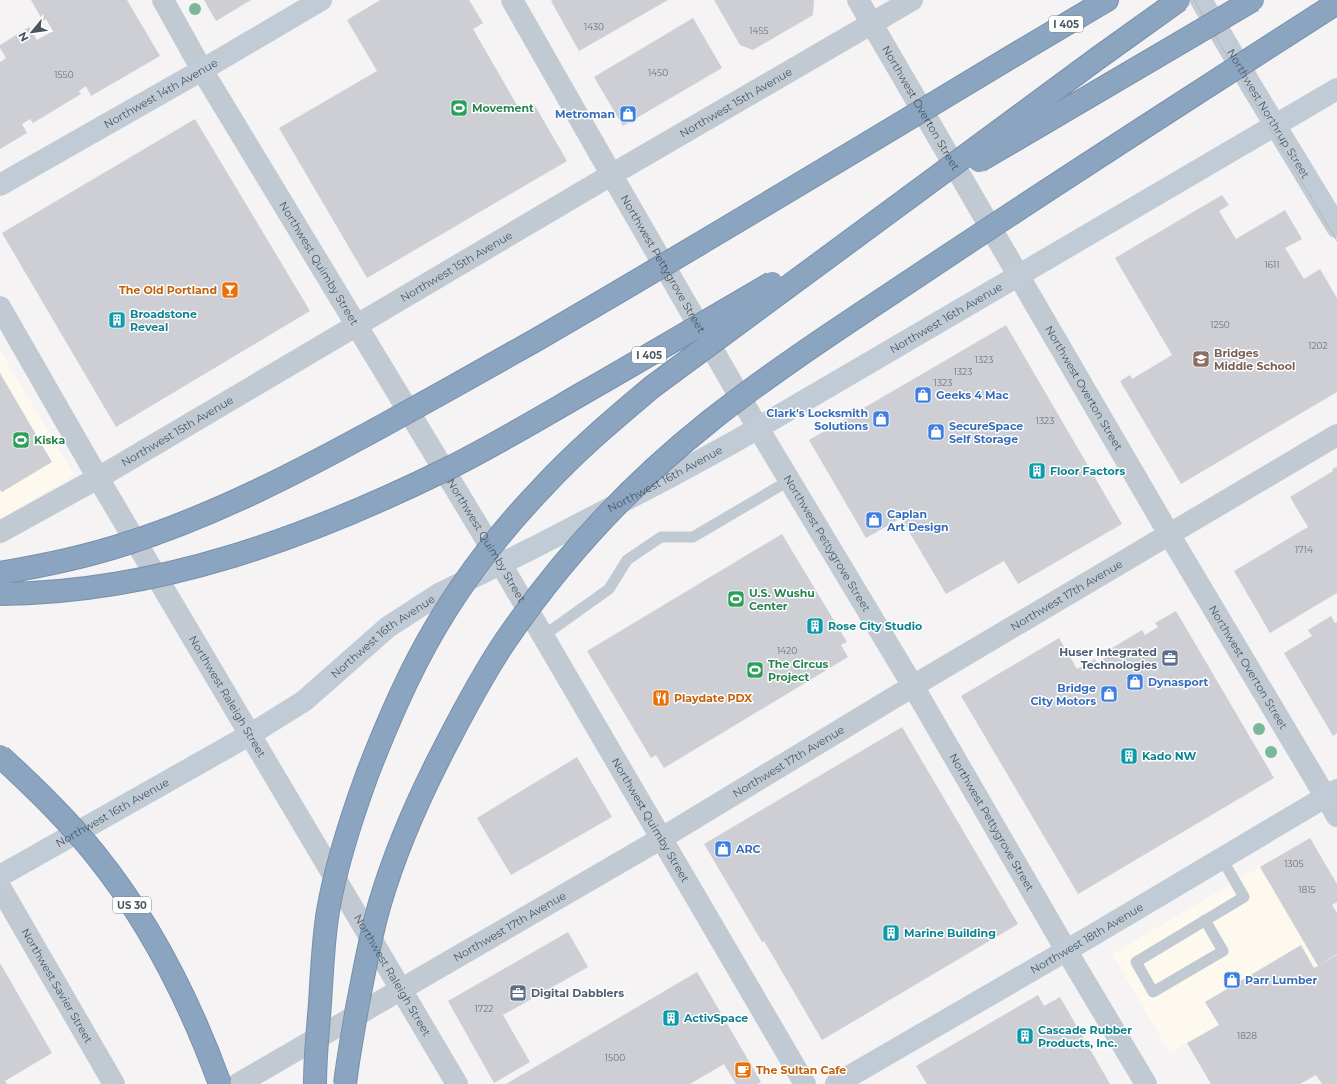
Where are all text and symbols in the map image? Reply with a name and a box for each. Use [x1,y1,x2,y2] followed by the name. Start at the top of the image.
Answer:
[12,12,52,52] north arrow
[1049,16,1083,32] road number: I 405
[584,21,604,32] house number: 1430
[749,25,769,36] house number: 1455
[15,30,32,44] text: N
[879,43,963,173] street label: Northwest Overton Street
[1224,46,1313,181] street label: Northwest Northrup Street
[101,55,220,131] street label: Northwest 14th Avenue
[677,64,795,141] street label: Northwest 15th Avenue
[648,67,668,78] house number: 1450
[54,69,74,80] house number: 1550
[449,98,469,118] sports icon: Movement
[472,101,534,115] place label: Movement
[618,104,638,124] shop icon: Metroman
[555,107,615,121] place label: Metroman
[618,192,709,336] street label: Northwest Pettygrove Street
[276,199,362,328] street label: Northwest Quimby Street
[398,228,515,305] street label: Northwest 15th Avenue
[1264,259,1280,270] house number: 1611
[887,279,1005,356] street label: Northwest 16th Avenue
[220,280,240,300] bar icon: The Old Portland
[119,283,217,297] place label: The Old Portland
[130,307,197,334] place label: Broadstone Reveal
[107,310,127,330] building icon: Broadstone Reveal
[1210,319,1230,330] house number: 1250
[1042,323,1126,453] street label: Northwest Overton Street
[1308,340,1328,351] house number: 1202
[1214,346,1295,373] place label: Bridges Middle School
[632,347,666,363] road number: I 405
[1191,349,1211,369] school or university icon: Bridges Middle School
[975,354,993,365] house number: 1323
[954,366,972,377] house number: 1323
[934,377,952,388] house number: 1323
[913,385,933,405] shop icon: Geeks 4 Mac
[936,388,1009,402] place label: Geeks 4 Mac
[119,392,236,470] street label: Northwest 15th Avenue
[766,406,868,433] place label: Clark's Locksmith Solutions
[871,409,891,429] shop icon: Clark's Locksmith Solutions
[1036,415,1054,426] house number: 1323
[949,419,1023,446] place label: SecureSpace Self Storage
[926,422,946,442] shop icon: SecureSpace Self Storage
[11,430,31,450] sports icon: Kiska
[34,433,65,447] place label: Kiska
[605,443,725,515] street label: Northwest 16th Avenue
[1027,461,1047,481] building icon: Floor Factors
[1050,464,1125,478] place label: Floor Factors
[781,472,874,615] street label: Northwest Pettygrove Street
[444,476,529,605] street label: Northwest Quimby Street
[886,507,949,534] place label: Caplan Art Design
[864,510,884,530] shop icon: Caplan Art Design
[1295,544,1313,555] house number: 1714
[1008,556,1125,634] street label: Northwest 17th Avenue
[749,586,815,613] place label: U.S. Wushu Center
[726,589,746,609] sports icon: U.S. Wushu Center
[328,591,438,681] street label: Northwest 16th Avenue
[1206,603,1291,732] street label: Northwest Overton Street
[805,616,825,636] building icon: Rose City Studio
[828,619,922,633] place label: Rose City Studio
[186,633,269,760] street label: Northwest Raleigh Street
[777,645,797,656] house number: 1420
[1059,645,1157,672] place label: Huser Integrated Technologies
[1160,648,1180,668] office icon: Huser Integrated Technologies
[768,657,828,684] place label: The Circus Project
[745,660,765,680] sports icon: The Circus Project
[1125,672,1145,692] shop icon: Dynasport
[1148,675,1209,689] place label: Dynasport
[1030,681,1096,708] place label: Bridge City Motors
[1099,684,1119,704] shop icon: Bridge City Motors
[651,688,671,708] restaurant icon: Playdate PDX
[674,691,752,705] place label: Playdate PDX
[730,722,847,801] street label: Northwest 17th Avenue
[1119,746,1139,766] building icon: Kado NW
[1142,749,1196,763] place label: Kado NW
[946,751,1038,894] street label: Northwest Pettygrove Street
[609,755,693,885] street label: Northwest Quimby Street
[53,775,172,850] street label: Northwest 16th Avenue
[713,839,733,859] shop icon: ARC
[735,842,761,856] place label: ARC
[1284,858,1304,869] house number: 1305
[1298,884,1316,895] house number: 1815
[451,888,569,965] street label: Northwest 17th Avenue
[113,897,151,913] road number: US 30
[1028,900,1146,977] street label: Northwest 18th Avenue
[351,912,434,1039] street label: Northwest Raleigh Street
[881,923,901,943] building icon: Marine Building
[18,926,96,1046] street label: Northwest Savier Street
[904,926,996,940] place label: Marine Building
[1222,970,1242,990] shop icon: Parr Lumber
[1245,973,1317,987] place label: Parr Lumber
[508,983,528,1003] office icon: Digital Dabblers
[531,986,624,1000] place label: Digital Dabblers
[475,1003,493,1014] house number: 1722
[661,1008,681,1028] building icon: ActivSpace
[683,1011,748,1025] place label: ActivSpace
[1038,1023,1132,1050] place label: Cascade Rubber Products, Inc.
[1015,1026,1035,1046] building icon: Cascade Rubber Products, Inc.
[1237,1030,1257,1041] house number: 1828
[605,1052,625,1063] house number: 1500
[733,1060,753,1080] cafe icon: The Sultan Cafe
[756,1063,846,1077] place label: The Sultan Cafe

